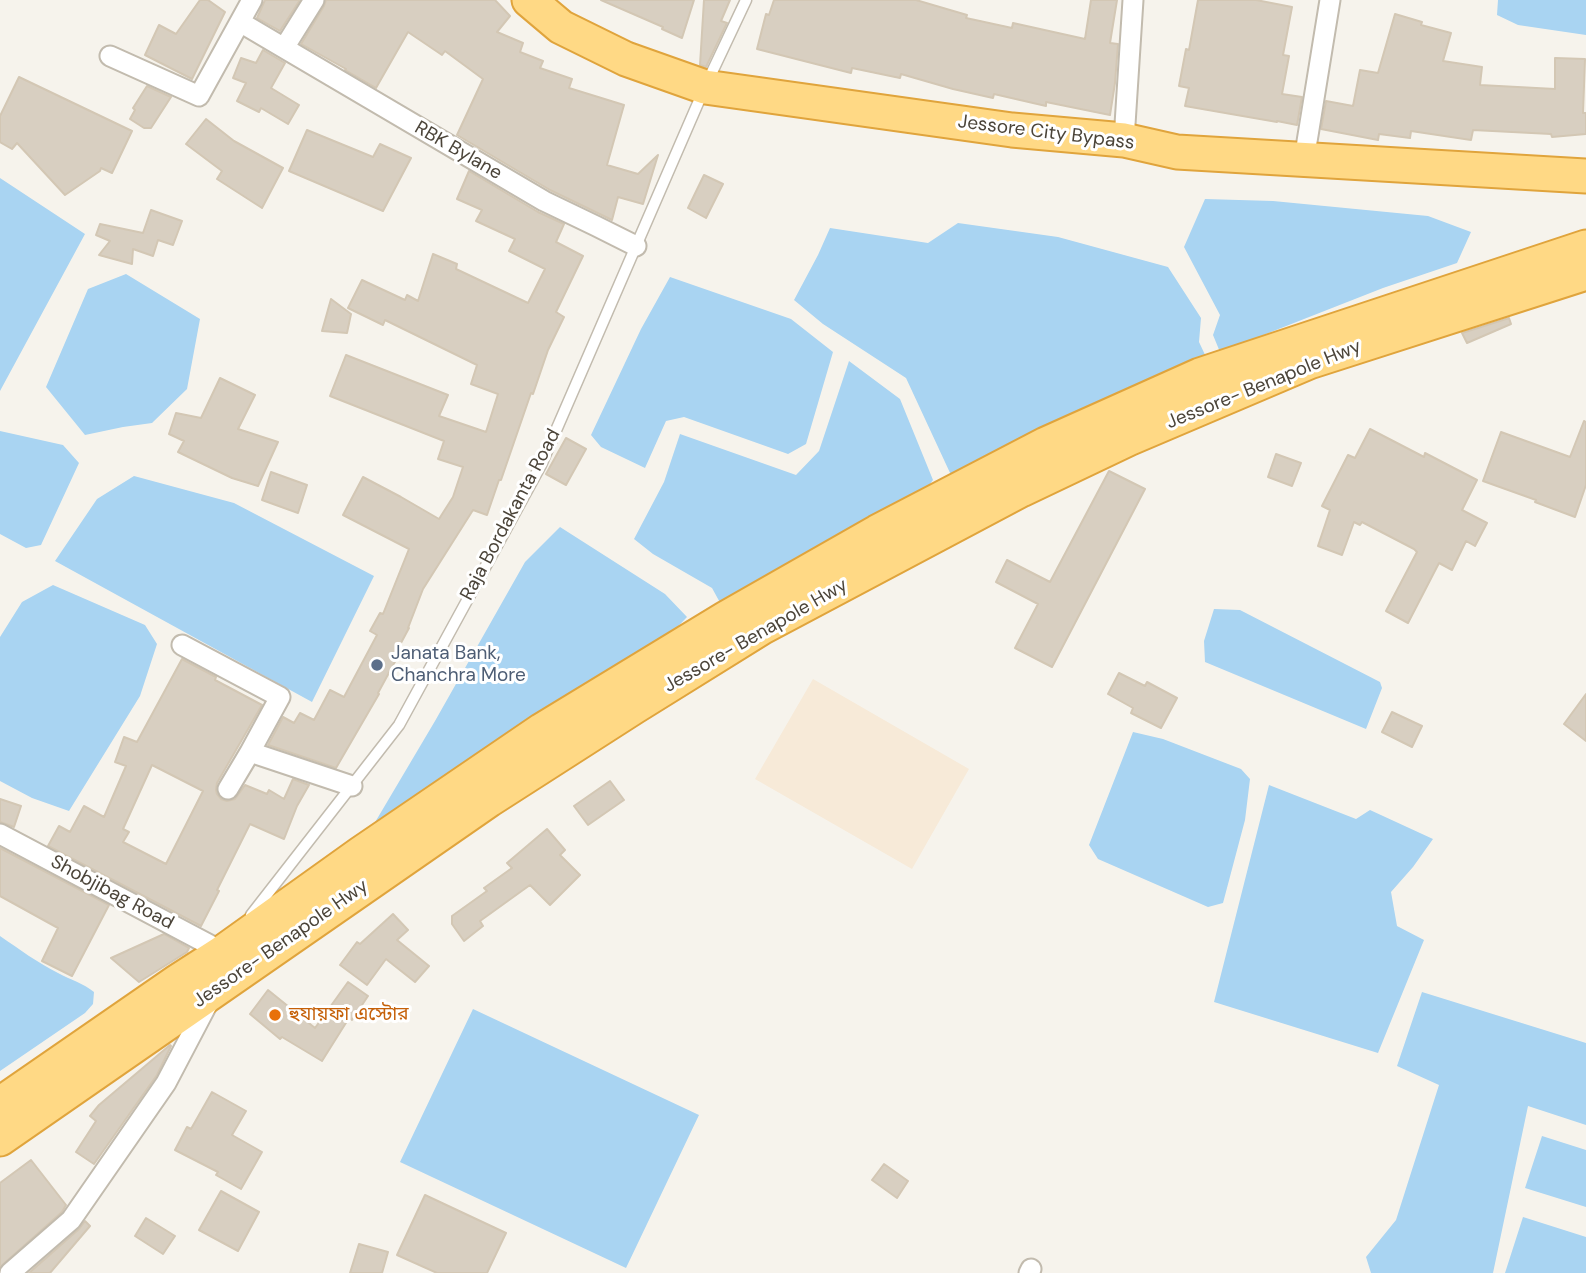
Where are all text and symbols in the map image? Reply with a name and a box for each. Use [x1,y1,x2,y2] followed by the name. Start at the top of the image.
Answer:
[956,111,1136,155] street label: Jessore City Bypass
[410,117,506,185] street label: RBK Bylane
[1163,335,1365,435] street label: Jessore- Benapole Hwy
[456,425,566,605] street label: Raja Bordakanta Road
[660,574,852,698] street label: Jessore- Benapole Hwy
[391,643,526,687] place label: Janata Bank, Chanchra More
[369,657,385,673] marker: Janata Bank, Chanchra More
[46,851,178,935] street label: Shobjibag Road
[189,875,373,1013] street label: Jessore- Benapole Hwy
[289,1004,409,1026] place label: হুযায়ফা এস্টোর
[267,1007,283,1023] marker: হুযায়ফা এস্টোর

